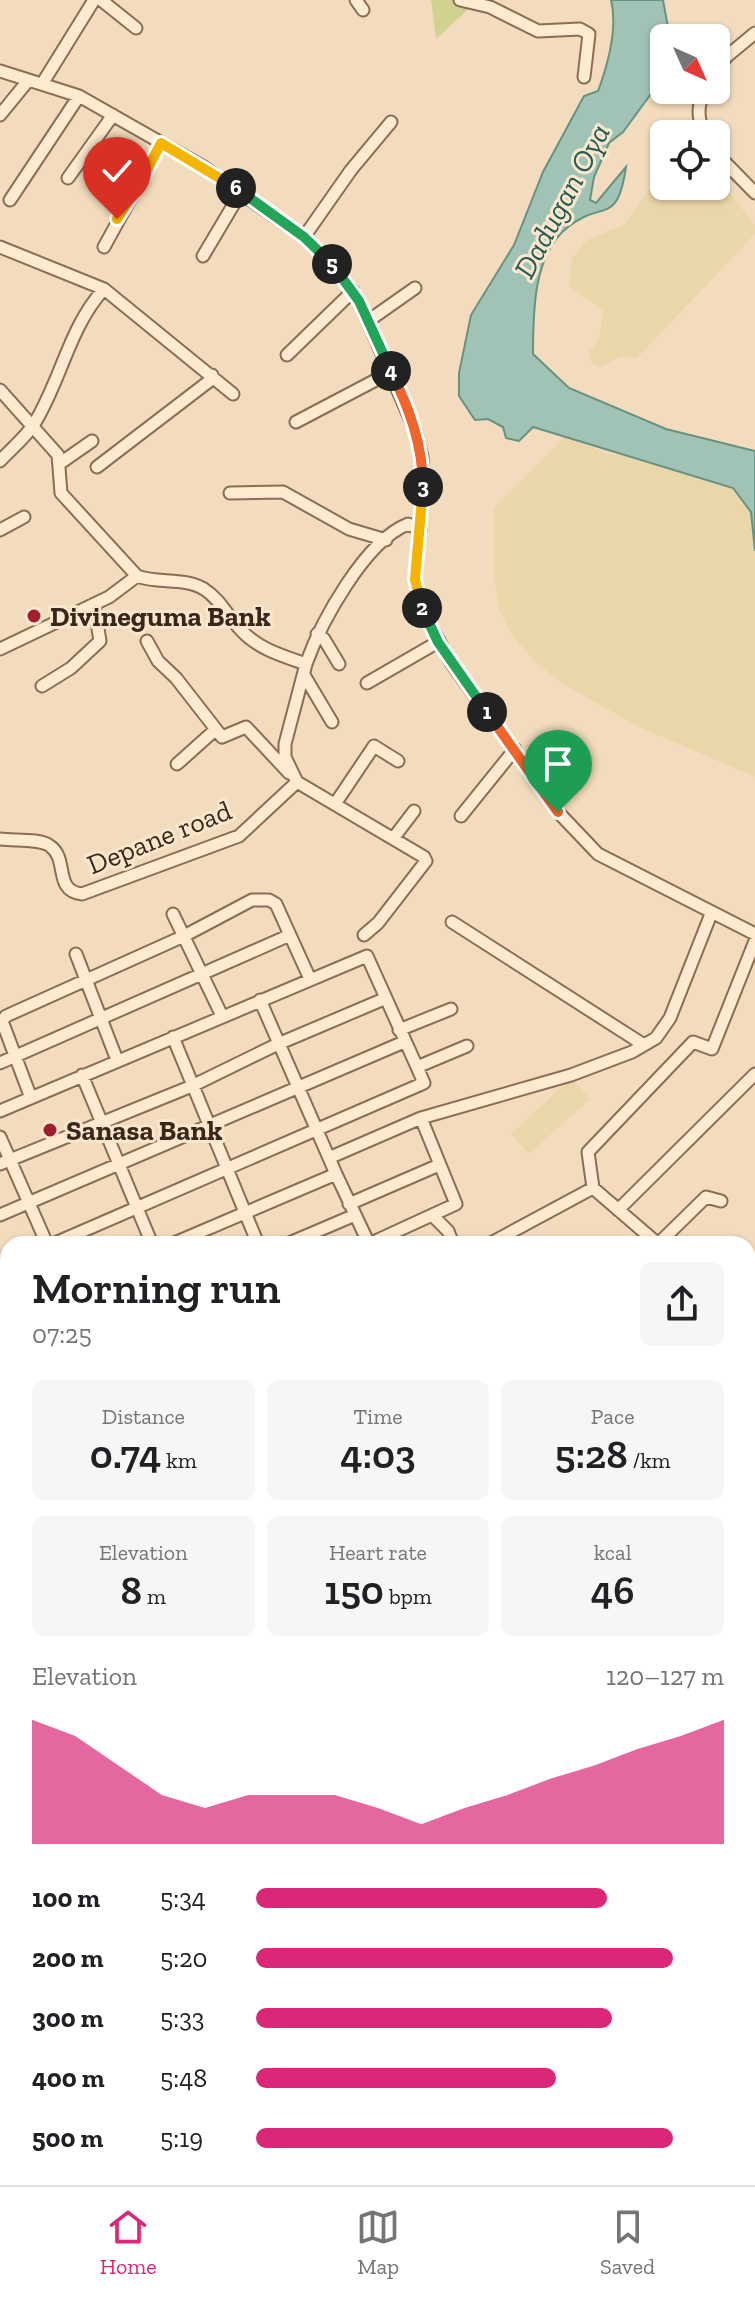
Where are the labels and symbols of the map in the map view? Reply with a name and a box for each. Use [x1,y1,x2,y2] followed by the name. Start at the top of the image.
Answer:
[650,24,730,104] north arrow
[506,118,618,284] water label: Dadugan Oya
[83,137,151,219] pin
[216,168,256,208] pin: 6
[312,244,352,284] pin: 5
[371,351,411,391] pin: 4
[403,467,443,507] pin: 3
[402,588,442,628] pin: 2
[50,600,271,633] place label: Divineguma Bank
[25,607,43,625] marker: Divineguma Bank
[467,692,507,732] pin: 1
[524,730,592,812] pin
[82,794,236,881] street label: Depane road
[66,1114,223,1147] place label: Sanasa Bank
[41,1121,59,1139] marker: Sanasa Bank

